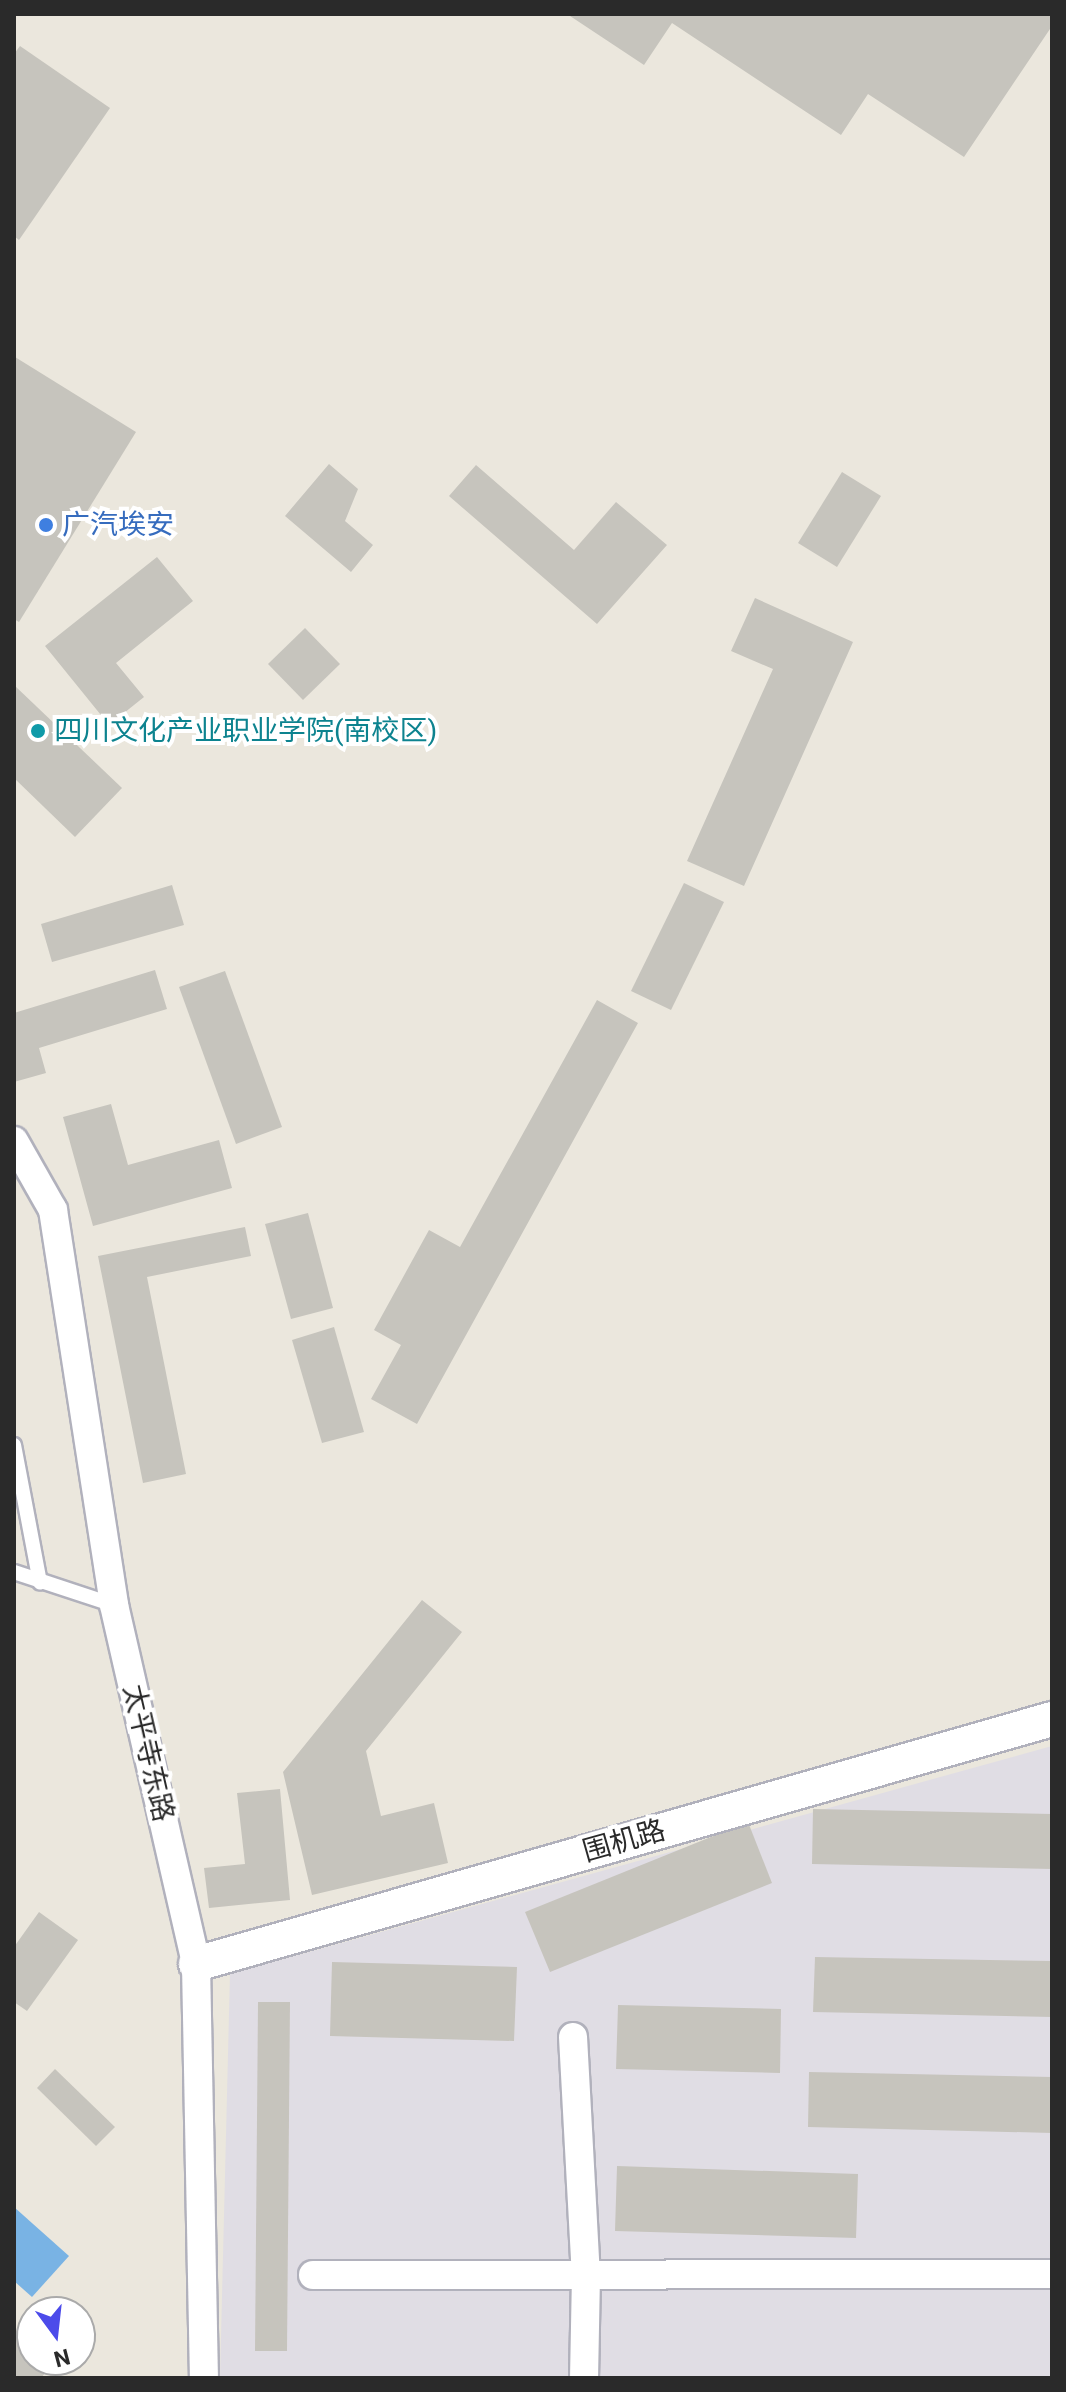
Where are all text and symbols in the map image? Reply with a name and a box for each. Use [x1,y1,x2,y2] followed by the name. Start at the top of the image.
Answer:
[62,508,174,542] place label: 广汽埃安
[37,516,55,534] marker: 广汽埃安
[54,714,437,748] place label: 四川文化产业职业学院(南校区)
[29,722,47,740] marker: 四川文化产业职业学院(南校区)
[116,1681,180,1825] street label: 太平寺东路
[579,1813,669,1869] street label: 围机路
[16,2296,96,2376] north arrow
[51,2344,73,2372] text: N

